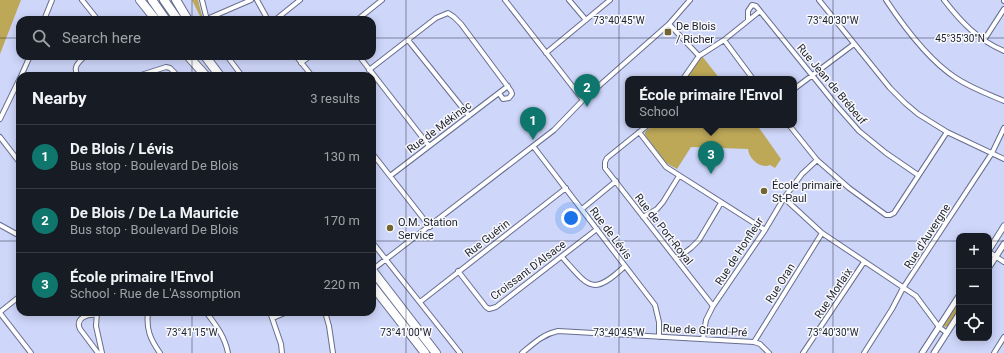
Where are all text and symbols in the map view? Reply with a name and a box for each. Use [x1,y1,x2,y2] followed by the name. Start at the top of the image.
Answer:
[593,15,645,26] text: 73°40'45"W
[807,15,859,26] text: 73°40'30"W
[16,16,376,60] search box
[676,20,716,46] place label: De Blois / Richer
[30,27,52,49] icon: search
[663,27,673,37] marker: De Blois / Richer
[62,29,141,47] text: Search here
[935,33,985,44] text: 45°35'30"N
[794,41,869,127] street label: Rue Jean de Brébeuf
[574,74,600,107] pin: 2
[625,76,797,128] popup
[639,86,783,104] text: École primaire l'Envol
[32,88,87,108] text: Nearby
[310,91,360,106] text: 3 results
[404,99,474,156] street label: Rue de Mékinac
[639,104,679,119] text: School
[520,107,546,140] pin: 1
[70,140,174,158] text: De Blois / Lévis
[698,141,724,174] pin: 3
[41,149,49,164] text: 1
[323,149,360,164] text: 130 m
[70,158,239,173] text: Bus stop · Boulevard De Blois
[772,179,842,205] place label: École primaire St-Paul
[759,186,769,196] marker: École primaire St-Paul
[632,191,695,267] street label: Rue de Port-Royal
[902,201,953,271] street label: Rue d'Auvergne
[70,204,239,222] text: De Blois / De La Mauricie
[587,205,634,262] street label: Rue de Lévis
[561,208,581,228] your location
[41,213,49,228] text: 2
[323,213,360,228] text: 170 m
[713,215,766,288] street label: Rue de Honfleur
[398,216,458,242] place label: O.M. Station Service
[462,217,512,260] street label: Rue Guérin
[70,222,239,237] text: Bus stop · Boulevard De Blois
[385,223,395,233] marker: O.M. Station Service
[956,233,992,341] map controls
[956,233,992,269] button: +
[488,238,569,303] street label: Croissant D'Alsace
[763,261,798,306] street label: Rue Oran
[812,265,855,321] street label: Rue Morlaix
[70,268,214,286] text: École primaire l'Envol
[956,269,992,305] button: −
[41,277,49,292] text: 3
[323,277,360,292] text: 220 m
[70,286,241,301] text: School · Rue de L'Assomption
[956,305,992,341] button: locate
[662,322,748,339] street label: Rue de Grand-Pré
[166,327,218,338] text: 73°41'15"W
[380,327,432,338] text: 73°41'00"W
[593,327,645,338] text: 73°40'45"W
[807,327,859,338] text: 73°40'30"W

